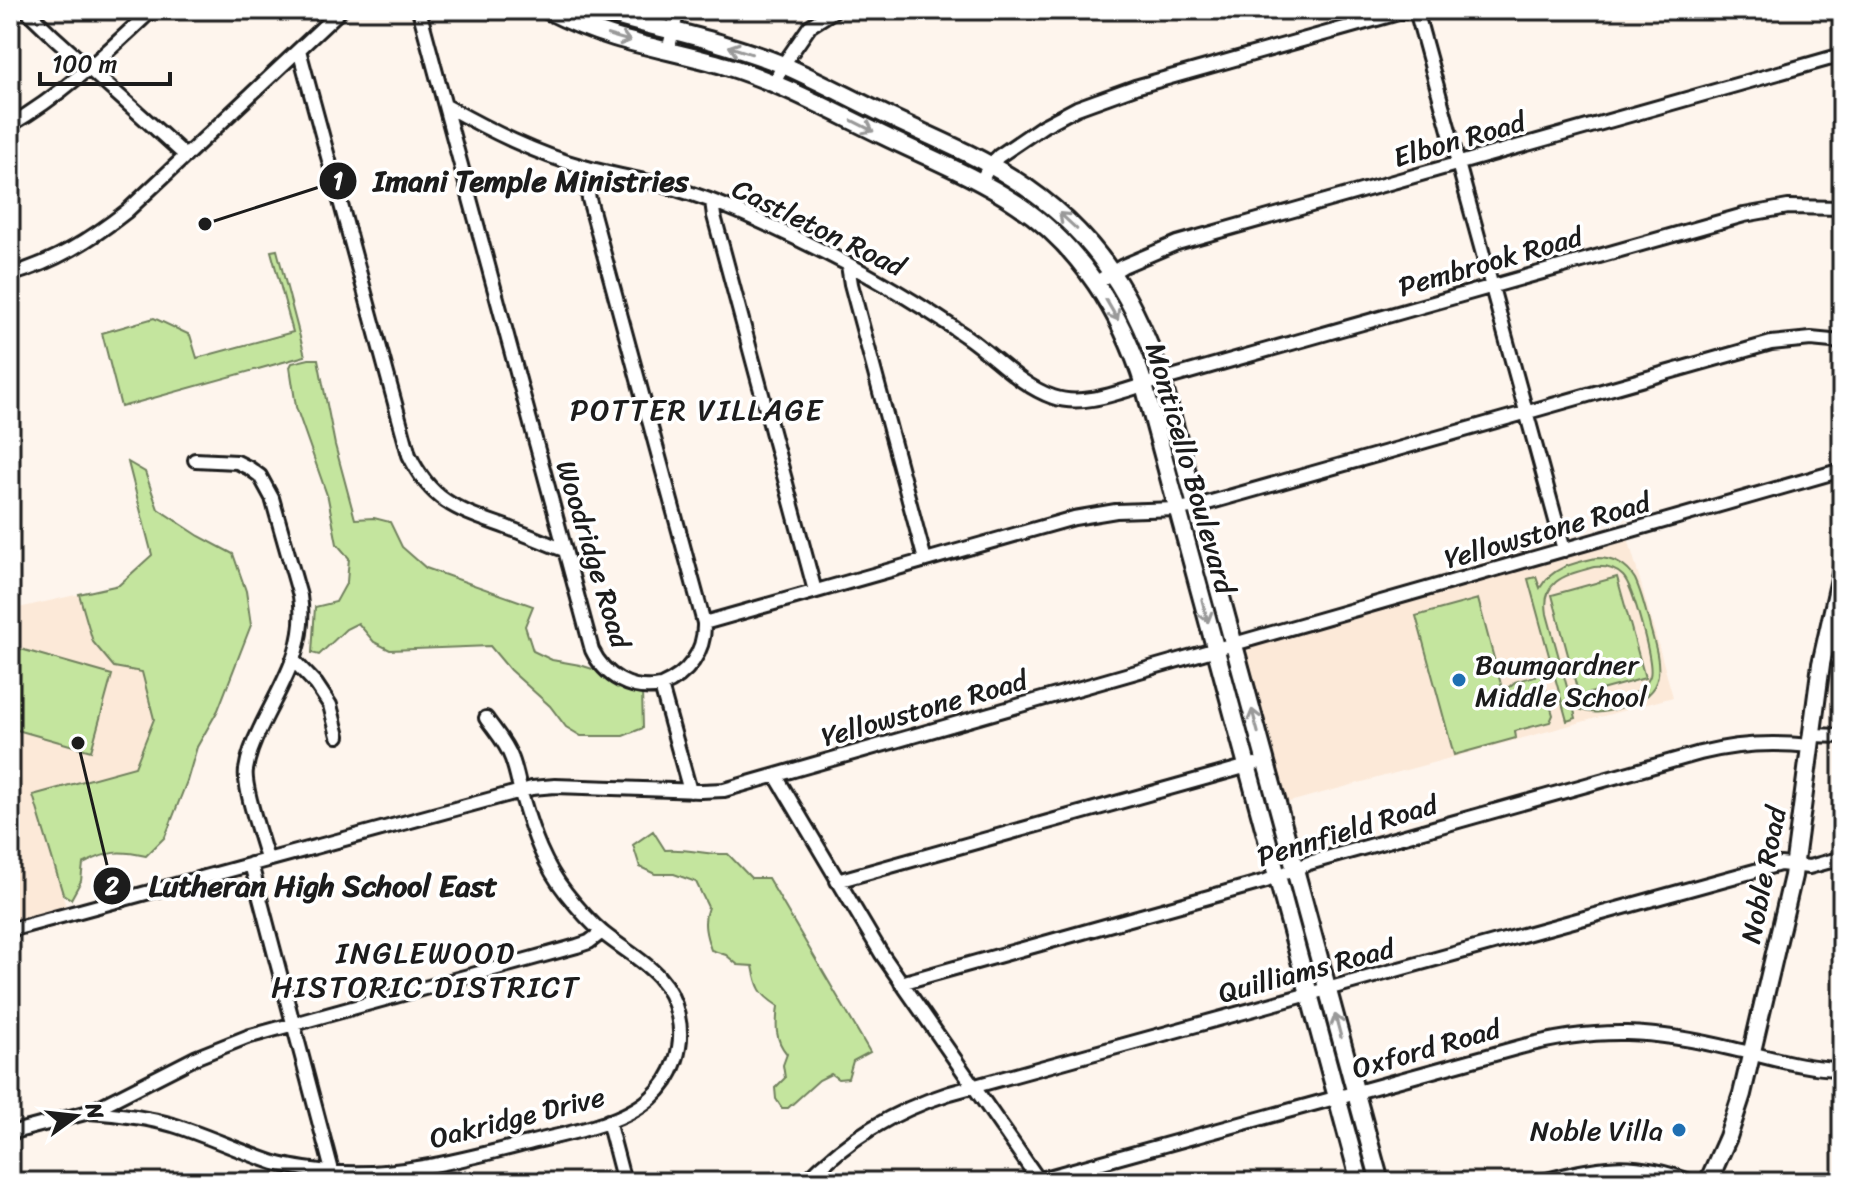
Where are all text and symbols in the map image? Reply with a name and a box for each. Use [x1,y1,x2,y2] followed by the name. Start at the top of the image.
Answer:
[606,31,632,46] one-way arrow
[40,36,170,86] scale bar
[728,42,753,56] one-way arrow
[52,43,117,85] text: 100 m
[1387,97,1533,182] street label: Elbon Road
[851,118,875,134] one-way arrow
[318,154,705,208] callout: Imani Temple Ministries
[371,154,690,208] text: Imani Temple Ministries
[333,160,343,202] text: 1
[724,164,916,292] street label: Castleton Road
[1392,211,1590,311] street label: Pembrook Road
[1058,212,1078,231] one-way arrow
[1104,298,1120,321] one-way arrow
[1131,337,1250,602] street label: Monticello Boulevard
[570,383,824,437] district label: POTTER VILLAGE
[542,454,646,656] street label: Woodridge Road
[1438,477,1658,583] street label: Yellowstone Road
[1198,597,1213,623] one-way arrow
[1475,640,1648,721] place label: Baumgardner Middle School
[815,655,1035,761] street label: Yellowstone Road
[1450,671,1468,689] marker: Baumgardner Middle School
[1247,708,1262,734] one-way arrow
[1251,779,1446,881] street label: Pennfield Road
[1726,800,1801,948] street label: Noble Road
[92,859,513,913] callout: Lutheran High School East
[149,859,497,913] text: Lutheran High School East
[104,865,119,907] text: 2
[1213,923,1402,1017] street label: Quilliams Road
[271,926,581,1014] district label: INGLEWOOD HISTORIC DISTRICT
[1346,1003,1508,1093] street label: Oxford Road
[1329,1013,1344,1039] one-way arrow
[424,1072,610,1163] street label: Oakridge Drive
[36,1076,116,1156] north arrow
[74,1098,116,1124] text: N
[1530,1106,1663,1155] place label: Noble Villa
[1670,1121,1688,1139] marker: Noble Villa

